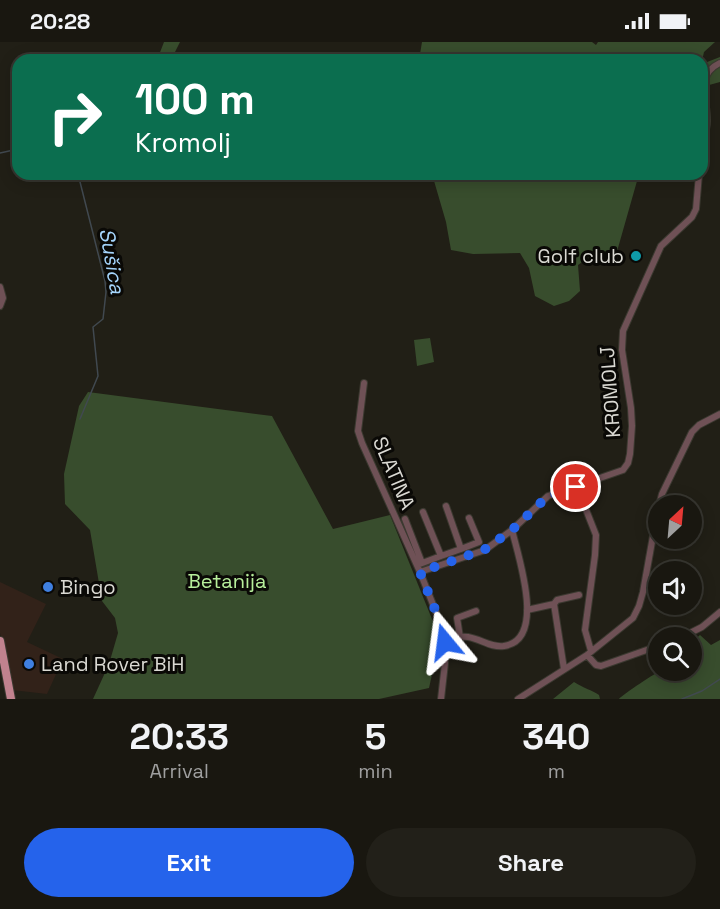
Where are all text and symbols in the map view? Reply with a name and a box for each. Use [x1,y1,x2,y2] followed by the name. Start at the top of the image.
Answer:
[30,7,90,35] text: 20:28
[135,73,255,126] text: 100 m
[36,78,114,156] icon: right
[135,125,231,160] text: Kromolj
[93,226,132,297] water label: Sušica
[538,243,624,269] place label: Golf club
[629,249,643,263] marker: Golf club
[594,345,626,439] street label: KROMOLJ
[367,433,421,514] street label: SLATINA
[550,461,601,512] pin
[559,470,592,503] icon: arrive
[648,495,702,549] north arrow
[648,495,702,681] map controls
[648,561,702,615] button: sound
[188,568,266,594] park label: Betanija
[60,574,116,600] place label: Bingo
[41,580,55,594] marker: Bingo
[413,610,477,674] position arrow
[648,627,702,681] button: search
[41,651,184,677] place label: Land Rover BiH
[22,657,36,671] marker: Land Rover BiH
[130,714,229,760] text: 20:33
[365,714,386,760] text: 5
[522,714,590,760] text: 340
[149,758,209,784] text: Arrival
[358,758,393,784] text: min
[548,758,565,784] text: m
[24,828,354,897] button: Exit
[366,828,696,897] button: Share

